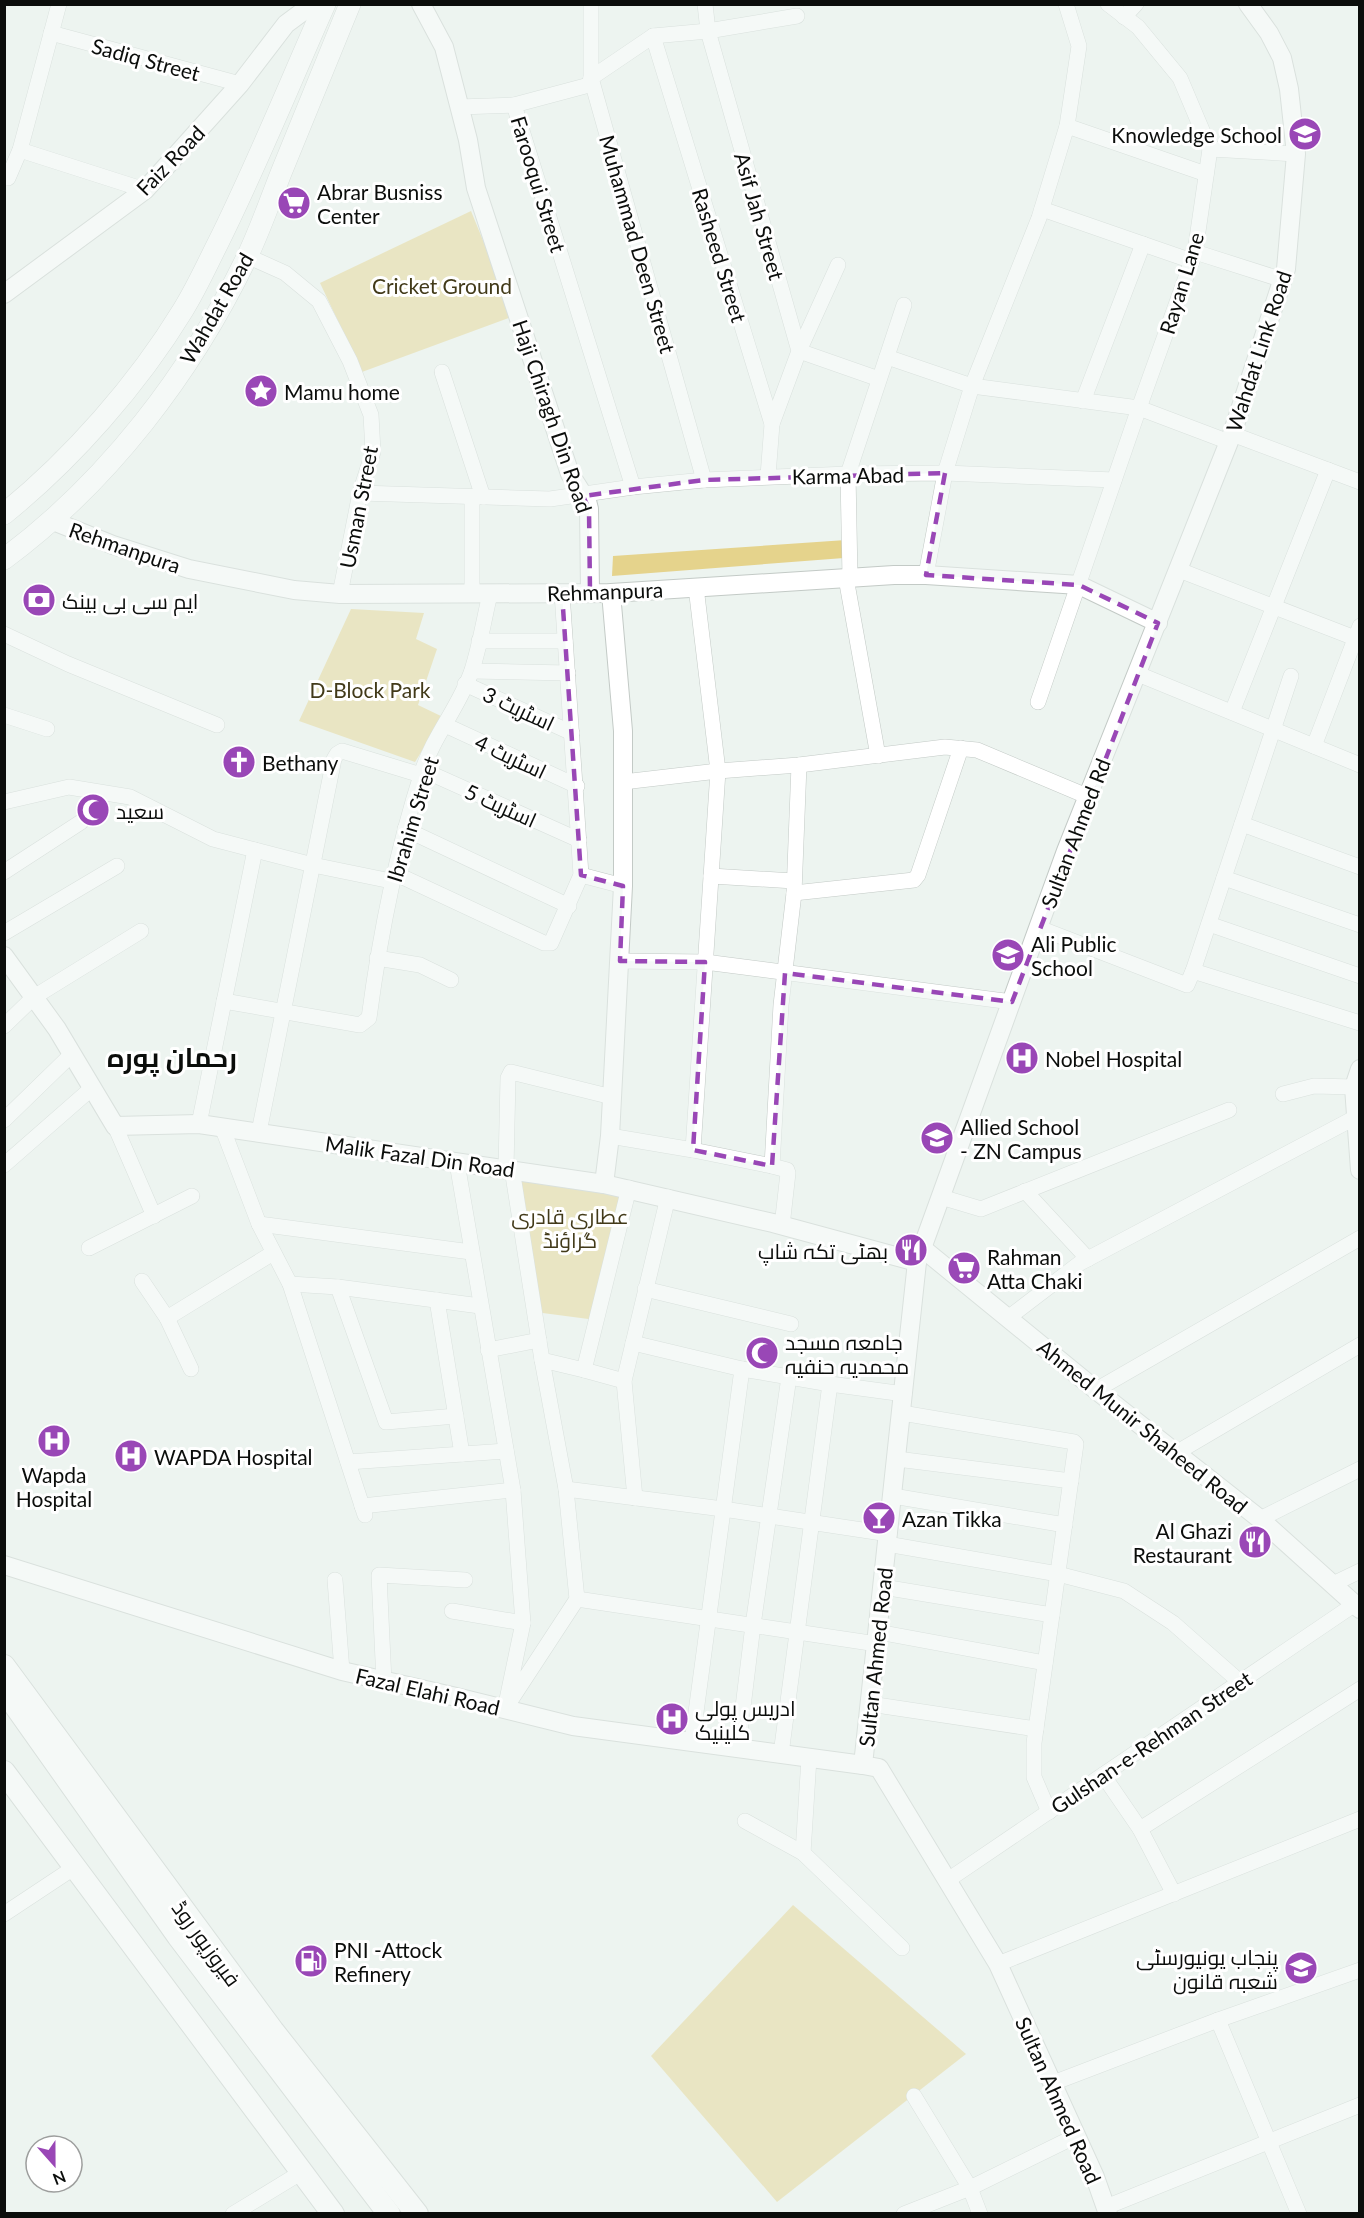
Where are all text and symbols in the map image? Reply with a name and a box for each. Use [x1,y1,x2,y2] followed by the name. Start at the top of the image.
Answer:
[89,33,203,86] street label: Sadiq Street
[506,113,572,256] street label: Farooqui Street
[1287,116,1323,152] school or university icon: Knowledge School
[131,120,209,200] street label: Faiz Road
[1111,122,1282,147] place label: Knowledge School
[595,132,681,356] street label: Muhammad Deen Street
[730,149,790,283] street label: Asif Jah Street
[317,179,443,228] place label: Abrar Busniss Center
[276,185,312,221] supermarket icon: Abrar Busniss Center
[688,185,752,325] street label: Rasheed Street
[1154,229,1208,337] street label: Rayan Lane
[174,248,258,368] street label: Wahdat Road
[1220,267,1296,435] street label: Wahdat Link Road
[372,273,512,298] park label: Cricket Ground
[508,316,598,516] street label: Haji Chiragh Din Road
[243,373,279,409] place icon: Mamu home
[284,379,400,404] place label: Mamu home
[334,443,382,570] street label: Usman Street
[792,462,904,488] street label: Karma Abad
[66,516,184,578] street label: Rehmanpura
[547,576,663,606] street label: Rehmanpura
[21,582,57,618] bank icon: ایم سی بی بینک
[62,588,198,616] place label: ایم سی بی بینک
[309,677,431,702] park label: D-Block Park
[479,681,559,736] street label: اسٹریٹ 3
[471,729,551,784] street label: اسٹریٹ 4
[221,744,257,780] church icon: Bethany
[262,750,339,775] place label: Bethany
[381,753,443,885] street label: Ibrahim Street
[1035,755,1115,911] street label: Sultan Ahmed Rd
[461,778,541,833] street label: اسٹریٹ 5
[75,792,111,828] mosque icon: سعید
[116,798,164,823] place label: سعید
[1031,931,1117,980] place label: Ali Public School
[990,937,1026,973] school or university icon: Ali Public School
[107,1040,237,1077] district label: رحمان پورہ
[1004,1040,1040,1076] hospital icon: Nobel Hospital
[1045,1046,1182,1071] place label: Nobel Hospital
[960,1114,1082,1163] place label: Allied School - ZN Campus
[919,1120,955,1156] school or university icon: Allied School - ZN Campus
[324,1130,516,1182] street label: Malik Fazal Din Road
[511,1203,629,1253] park label: عطاری قادری گراؤنڈ
[893,1232,929,1268] restaurant icon: بھٹی تکہ شاپ
[758,1238,888,1266] place label: بھٹی تکہ شاپ
[987,1244,1083,1293] place label: Rahman Atta Chaki
[946,1250,982,1286] supermarket icon: Rahman Atta Chaki
[785,1329,909,1378] place label: جامعہ مسجد محمدیہ حنفیہ
[1033,1334,1253,1518] street label: Ahmed Munir Shaheed Road
[744,1335,780,1371] mosque icon: جامعہ مسجد محمدیہ حنفیہ
[36,1423,72,1459] hospital icon: Wapda Hospital
[113,1438,149,1474] hospital icon: WAPDA Hospital
[154,1444,313,1469] place label: WAPDA Hospital
[16,1462,92,1511] place label: Wapda Hospital
[861,1500,897,1536] bar icon: Azan Tikka
[902,1506,1002,1531] place label: Azan Tikka
[1133,1518,1232,1567] place label: Al Ghazi Restaurant
[1237,1524,1273,1560] restaurant icon: Al Ghazi Restaurant
[853,1566,897,1748] street label: Sultan Ahmed Road
[353,1662,503,1720] street label: Fazal Elahi Road
[1046,1665,1257,1819] street label: Gulshan-e-Rehman Street
[695,1695,796,1744] place label: ادریس پولی کلینیک
[654,1701,690,1737] hospital icon: ادریس پولی کلینیک
[165,1895,246,1992] street label: فیروزپور روڈ
[334,1937,443,1986] place label: PNI -Attock Refinery
[293,1943,329,1979] fuel station icon: PNI -Attock Refinery
[1136,1944,1278,1995] place label: پنجاب یونیورسٹی شعبہ قانون
[1283,1950,1319,1986] school or university icon: پنجاب یونیورسٹی شعبہ قانون
[1011,2013,1107,2187] street label: Sultan Ahmed Road
[24,2134,84,2194] north arrow
[50,2167,69,2190] text: N

